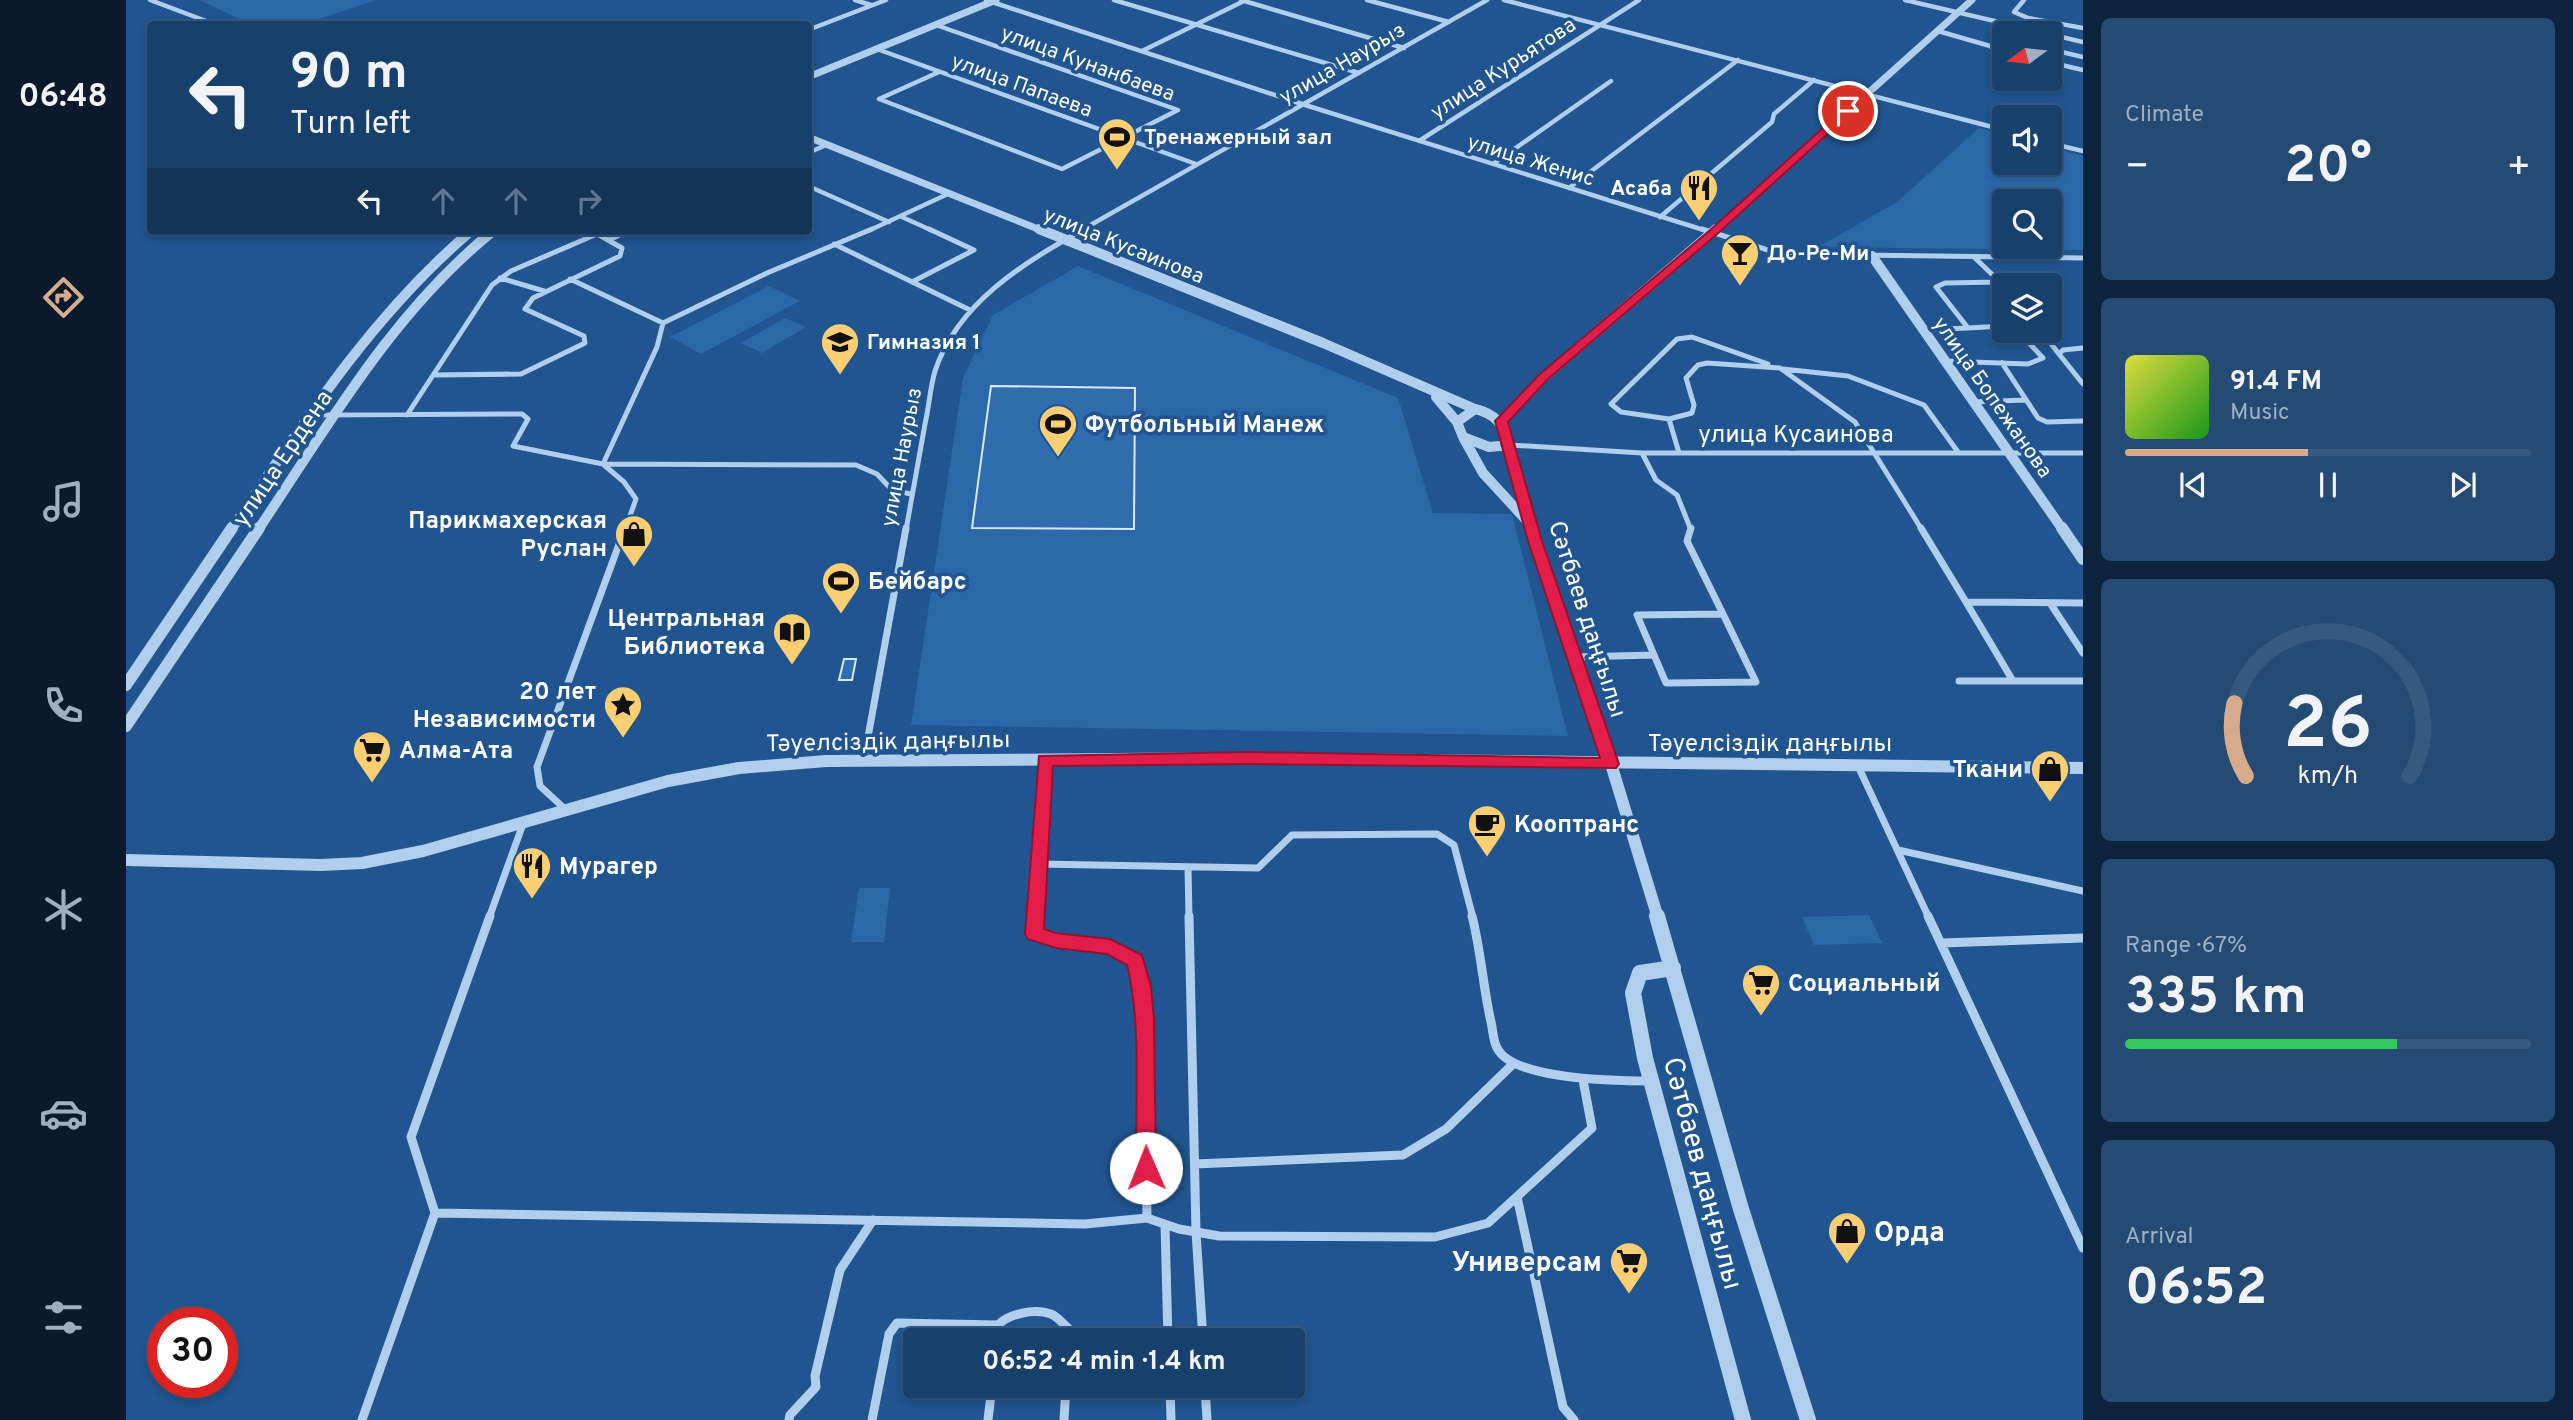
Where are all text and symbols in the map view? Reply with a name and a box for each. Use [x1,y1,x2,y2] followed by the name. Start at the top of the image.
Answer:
[1426,12,1582,126] street label: улица Курьятова
[1275,17,1411,111] street label: улица Наурыз
[997,20,1178,108] street label: улица Кунанбаева
[1992,21,2062,91] north arrow
[1992,21,2062,343] map controls
[290,44,408,106] text: 90 m
[947,48,1096,124] street label: улица Папаева
[175,49,266,140] icon: left
[18,78,108,118] text: 06:48
[1818,81,1878,141] pin
[1829,92,1867,130] icon: arrive
[2125,101,2204,130] text: Climate
[290,105,411,145] text: Turn left
[1992,105,2062,175] button: sound
[1096,116,1138,171] sports icon: Тренажерный зал
[1144,125,1332,152] place label: Тренажерный зал
[1464,129,1597,194] street label: улица Женис
[2284,135,2372,201] text: 20°
[2125,144,2150,193] text: −
[2506,144,2531,193] text: +
[1678,167,1720,222] restaurant icon: Асаба
[1610,176,1672,203] place label: Асаба
[351,182,389,220] icon: left
[424,182,462,220] icon: ahead
[497,182,535,220] icon: ahead
[570,182,608,220] icon: right
[1992,189,2062,259] button: search
[1039,202,1208,291] street label: улица Кусаинова
[1719,232,1761,287] bar icon: До-Ре-Ми
[1767,241,1869,268] place label: До-Ре-Ми
[39,273,88,322] icon: directions
[1992,273,2062,343] button: layers
[1926,312,2058,484] street label: улица Бопежанова
[819,321,861,376] school or university icon: Гимназия 1
[867,330,981,357] place label: Гимназия 1
[2230,366,2322,399] text: 91.4 FM
[227,385,340,533] street label: улица Ердена
[876,385,929,529] street label: улица Наурыз
[2230,399,2290,428] text: Music
[1037,403,1079,458] sports icon: Футбольный Манеж
[1085,411,1324,441] place label: Футбольный Манеж
[1698,421,1894,451] street label: улица Кусаинова
[2174,466,2212,504] icon: previous
[2309,466,2347,504] icon: pause
[2444,466,2482,504] icon: next
[39,477,88,526] icon: music
[408,507,607,565] place label: Парикмахерская Руслан
[613,513,655,568] shop icon: Парикмахерская Руслан
[1540,517,1632,722] street label: Сәтбаев даңғылы
[820,560,862,615] sports icon: Бейбарс
[868,568,967,598] place label: Бейбарс
[607,605,765,663] place label: Центральная Библиотека
[771,611,813,666] library icon: Центральная Библиотека
[413,678,596,736] place label: 20 лет Независимости
[39,681,88,730] icon: phone
[2283,682,2373,774] text: 26
[602,684,644,739] place icon: 20 лет Независимости
[766,726,1010,760] street label: Тәуелсіздік даңғылы
[351,729,393,784] supermarket icon: Алма-Ата
[1648,730,1892,760] street label: Тәуелсіздік даңғылы
[399,737,513,767] place label: Алма-Ата
[2029,748,2071,803] shop icon: Ткани
[1952,756,2023,786] place label: Ткани
[2298,761,2358,793] text: km/h
[1466,803,1508,858] cafe icon: Кооптранс
[1514,811,1639,841] place label: Кооптранс
[511,845,553,900] restaurant icon: Мурагер
[559,853,658,883] place label: Мурагер
[39,885,88,934] icon: climate
[2125,932,2247,961] text: Range · 67%
[1740,962,1782,1017] supermarket icon: Социальный
[2125,966,2307,1032] text: 335 km
[1788,970,1941,1000] place label: Социальный
[1653,1054,1749,1294] street label: Сәтбаев даңғылы
[39,1089,88,1138] icon: car
[1109,1131,1183,1205] position arrow
[1826,1210,1868,1265] shop icon: Орда
[1874,1216,1945,1252] place label: Орда
[2125,1223,2194,1252] text: Arrival
[1608,1240,1650,1295] supermarket icon: Универсам
[1451,1246,1602,1282] place label: Универсам
[2125,1257,2267,1323] text: 06:52
[39,1293,88,1342] icon: filters
[147,1307,238,1398] speed limit sign: 30
[982,1346,1226,1379] text: 06:52 · 4 min · 1.4 km

